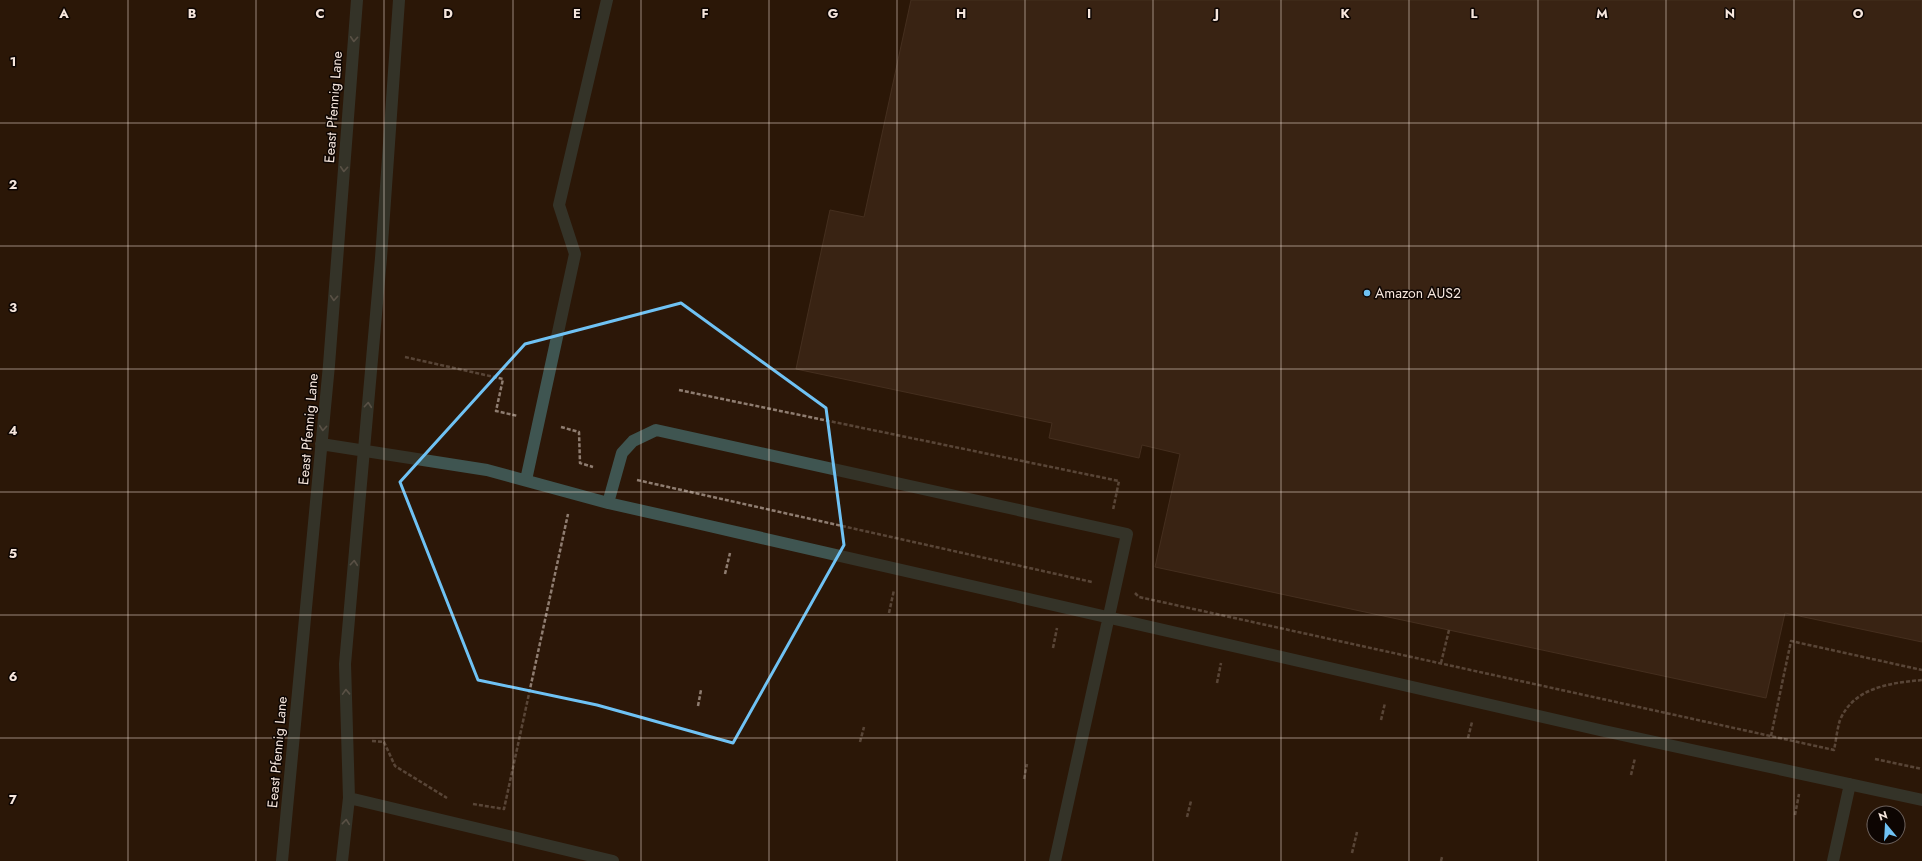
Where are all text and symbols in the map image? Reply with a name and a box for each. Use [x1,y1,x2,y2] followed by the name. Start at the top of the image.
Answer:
[58,4,69,23] text: A
[188,4,197,23] text: B
[315,4,325,23] text: C
[443,4,453,23] text: D
[573,4,581,23] text: E
[701,4,709,23] text: F
[828,4,839,23] text: G
[956,4,966,23] text: H
[1087,4,1091,23] text: I
[1212,4,1219,23] text: J
[1340,4,1350,23] text: K
[1471,4,1478,23] text: L
[1596,4,1608,23] text: M
[1725,4,1735,23] text: N
[1853,4,1864,23] text: O
[349,36,358,42] one-way arrow
[319,51,347,163] street label: Eeast Pfennig Lane
[10,52,16,71] text: 1
[339,165,348,172] one-way arrow
[9,175,17,194] text: 2
[1375,283,1461,303] place label: Amazon AUS2
[1362,288,1372,298] marker: Amazon AUS2
[329,295,338,301] one-way arrow
[9,298,17,317] text: 3
[293,372,323,486] street label: Eeast Pfennig Lane
[363,402,372,408] one-way arrow
[8,421,18,440] text: 4
[319,425,328,431] one-way arrow
[9,544,17,563] text: 5
[349,560,358,566] one-way arrow
[9,667,18,686] text: 6
[342,689,350,695] one-way arrow
[262,695,292,809] street label: Eeast Pfennig Lane
[9,790,17,809] text: 7
[1866,805,1906,845] north arrow
[1876,807,1890,824] text: N
[341,819,350,825] one-way arrow

